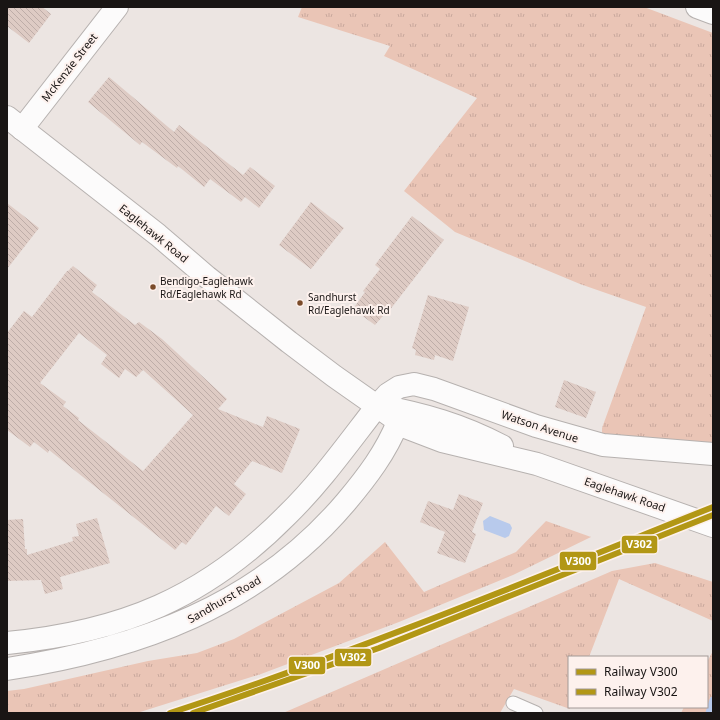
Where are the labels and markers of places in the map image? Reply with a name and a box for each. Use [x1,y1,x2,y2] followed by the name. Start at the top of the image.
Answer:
[160,274,254,301] place label: Bendigo-Eaglehawk Rd/Eaglehawk Rd
[148,282,158,292] marker: Bendigo-Eaglehawk Rd/Eaglehawk Rd
[308,290,390,317] place label: Sandhurst Rd/Eaglehawk Rd
[295,298,305,308] marker: Sandhurst Rd/Eaglehawk Rd

